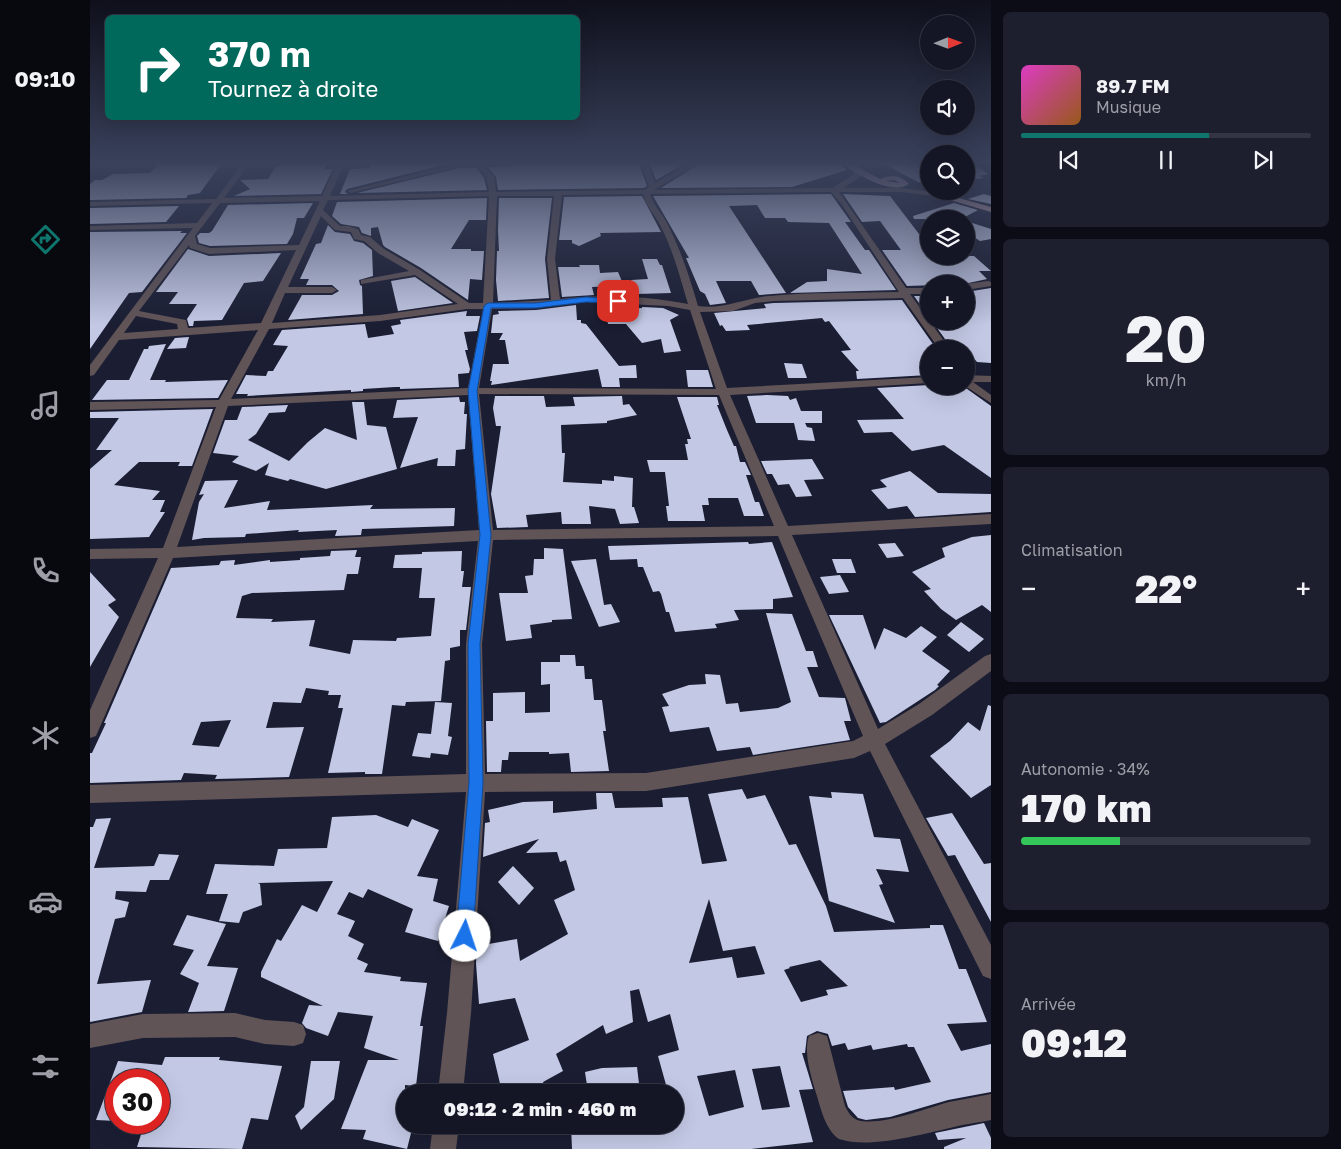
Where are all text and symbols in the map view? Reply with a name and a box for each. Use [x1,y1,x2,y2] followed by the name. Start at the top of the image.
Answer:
[920,15,975,70] north arrow
[920,15,975,395] map controls
[208,33,311,75] text: 370 m
[125,35,190,100] icon: right
[15,65,75,92] text: 09:10
[1096,74,1170,97] text: 89.7 FM
[208,75,378,102] text: Tournez à droite
[920,80,975,135] button: sound
[1096,97,1161,117] text: Musique
[920,145,975,200] button: search
[1055,146,1083,174] icon: previous
[1152,146,1180,174] icon: pause
[1249,146,1277,174] icon: next
[920,210,975,265] button: layers
[28,222,63,257] icon: directions
[920,275,975,330] button: +
[597,280,639,322] pin
[604,287,632,315] icon: arrive
[1125,298,1207,376] text: 20
[920,340,975,395] button: −
[1146,370,1186,390] text: km/h
[28,388,63,423] icon: music
[1021,540,1123,560] text: Climatisation
[28,553,63,588] icon: phone
[1135,566,1197,611] text: 22°
[1021,572,1036,605] text: −
[1296,572,1311,605] text: +
[28,718,63,753] icon: climate
[1021,759,1150,779] text: Autonomie · 34%
[1021,785,1151,830] text: 170 km
[28,884,63,919] icon: car
[438,909,490,961] position arrow
[1021,994,1076,1014] text: Arrivée
[1021,1020,1127,1065] text: 09:12
[28,1049,63,1084] icon: filters
[105,1069,170,1134] speed limit sign: 30
[444,1097,636,1120] text: 09:12 · 2 min · 460 m

